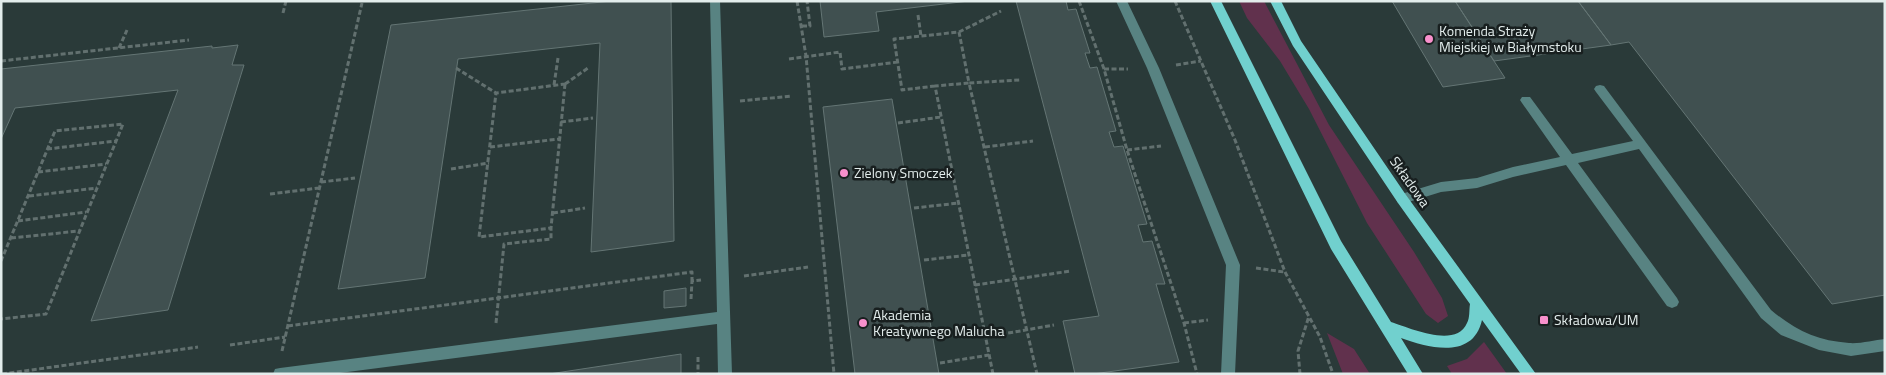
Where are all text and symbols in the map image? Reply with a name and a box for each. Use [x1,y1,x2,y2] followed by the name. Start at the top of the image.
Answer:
[1439,20,1582,57] place label: Komenda Straży Miejskiej w Białymstoku
[1423,33,1435,45] marker: Komenda Straży Miejskiej w Białymstoku
[1385,152,1436,211] street label: Składowa
[854,162,953,183] place label: Zielony Smoczek
[838,167,850,179] marker: Zielony Smoczek
[873,304,1004,341] place label: Akademia Kreatywnego Malucha
[1554,309,1639,330] place label: Składowa/UM
[1538,314,1550,326] marker: Składowa/UM
[857,317,869,329] marker: Akademia Kreatywnego Malucha

